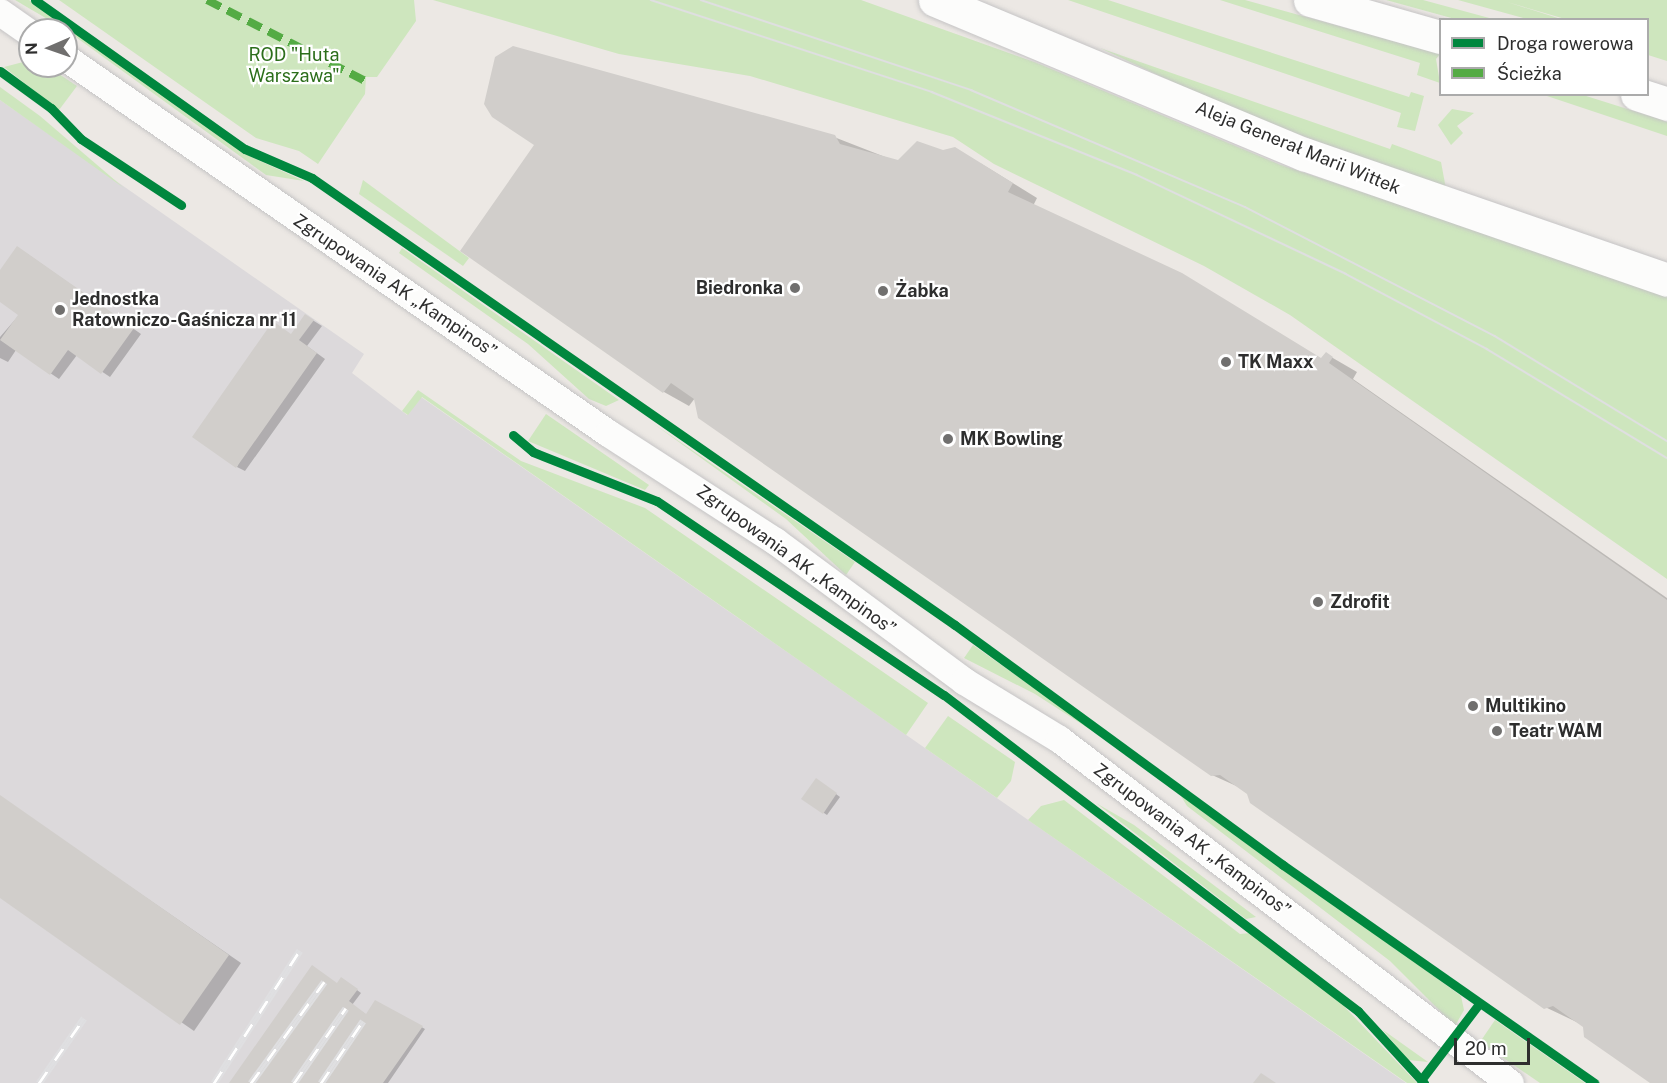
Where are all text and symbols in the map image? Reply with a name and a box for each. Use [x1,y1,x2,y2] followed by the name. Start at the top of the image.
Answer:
[18,18,78,78] north arrow
[1439,18,1649,96] legend
[1497,33,1633,54] text: Droga rowerowa
[22,42,41,55] text: N
[248,45,340,88] park label: ROD "Huta Warszawa"
[1497,63,1562,84] text: Ścieżka
[1192,97,1404,199] street label: Aleja Generał Marii Wittek
[289,210,501,362] street label: Zgrupowania AK „Kampinos”
[696,277,783,299] place label: Biedronka
[895,280,949,302] place label: Żabka
[788,281,802,295] marker: Biedronka
[876,284,890,298] marker: Żabka
[72,289,297,332] place label: Jednostka Ratowniczo-Gaśnicza nr 11
[53,303,67,317] marker: Jednostka Ratowniczo-Gaśnicza nr 11
[1238,351,1314,373] place label: TK Maxx
[1219,355,1233,369] marker: TK Maxx
[960,428,1063,450] place label: MK Bowling
[941,432,955,446] marker: MK Bowling
[692,480,900,640] street label: Zgrupowania AK „Kampinos”
[1330,591,1390,613] place label: Zdrofit
[1311,595,1325,609] marker: Zdrofit
[1485,695,1566,717] place label: Multikino
[1466,699,1480,713] marker: Multikino
[1509,720,1603,742] place label: Teatr WAM
[1490,724,1504,738] marker: Teatr WAM
[1089,759,1295,921] street label: Zgrupowania AK „Kampinos”
[1457,1026,1534,1064] scale bar
[1465,1038,1507,1059] text: 20 m

